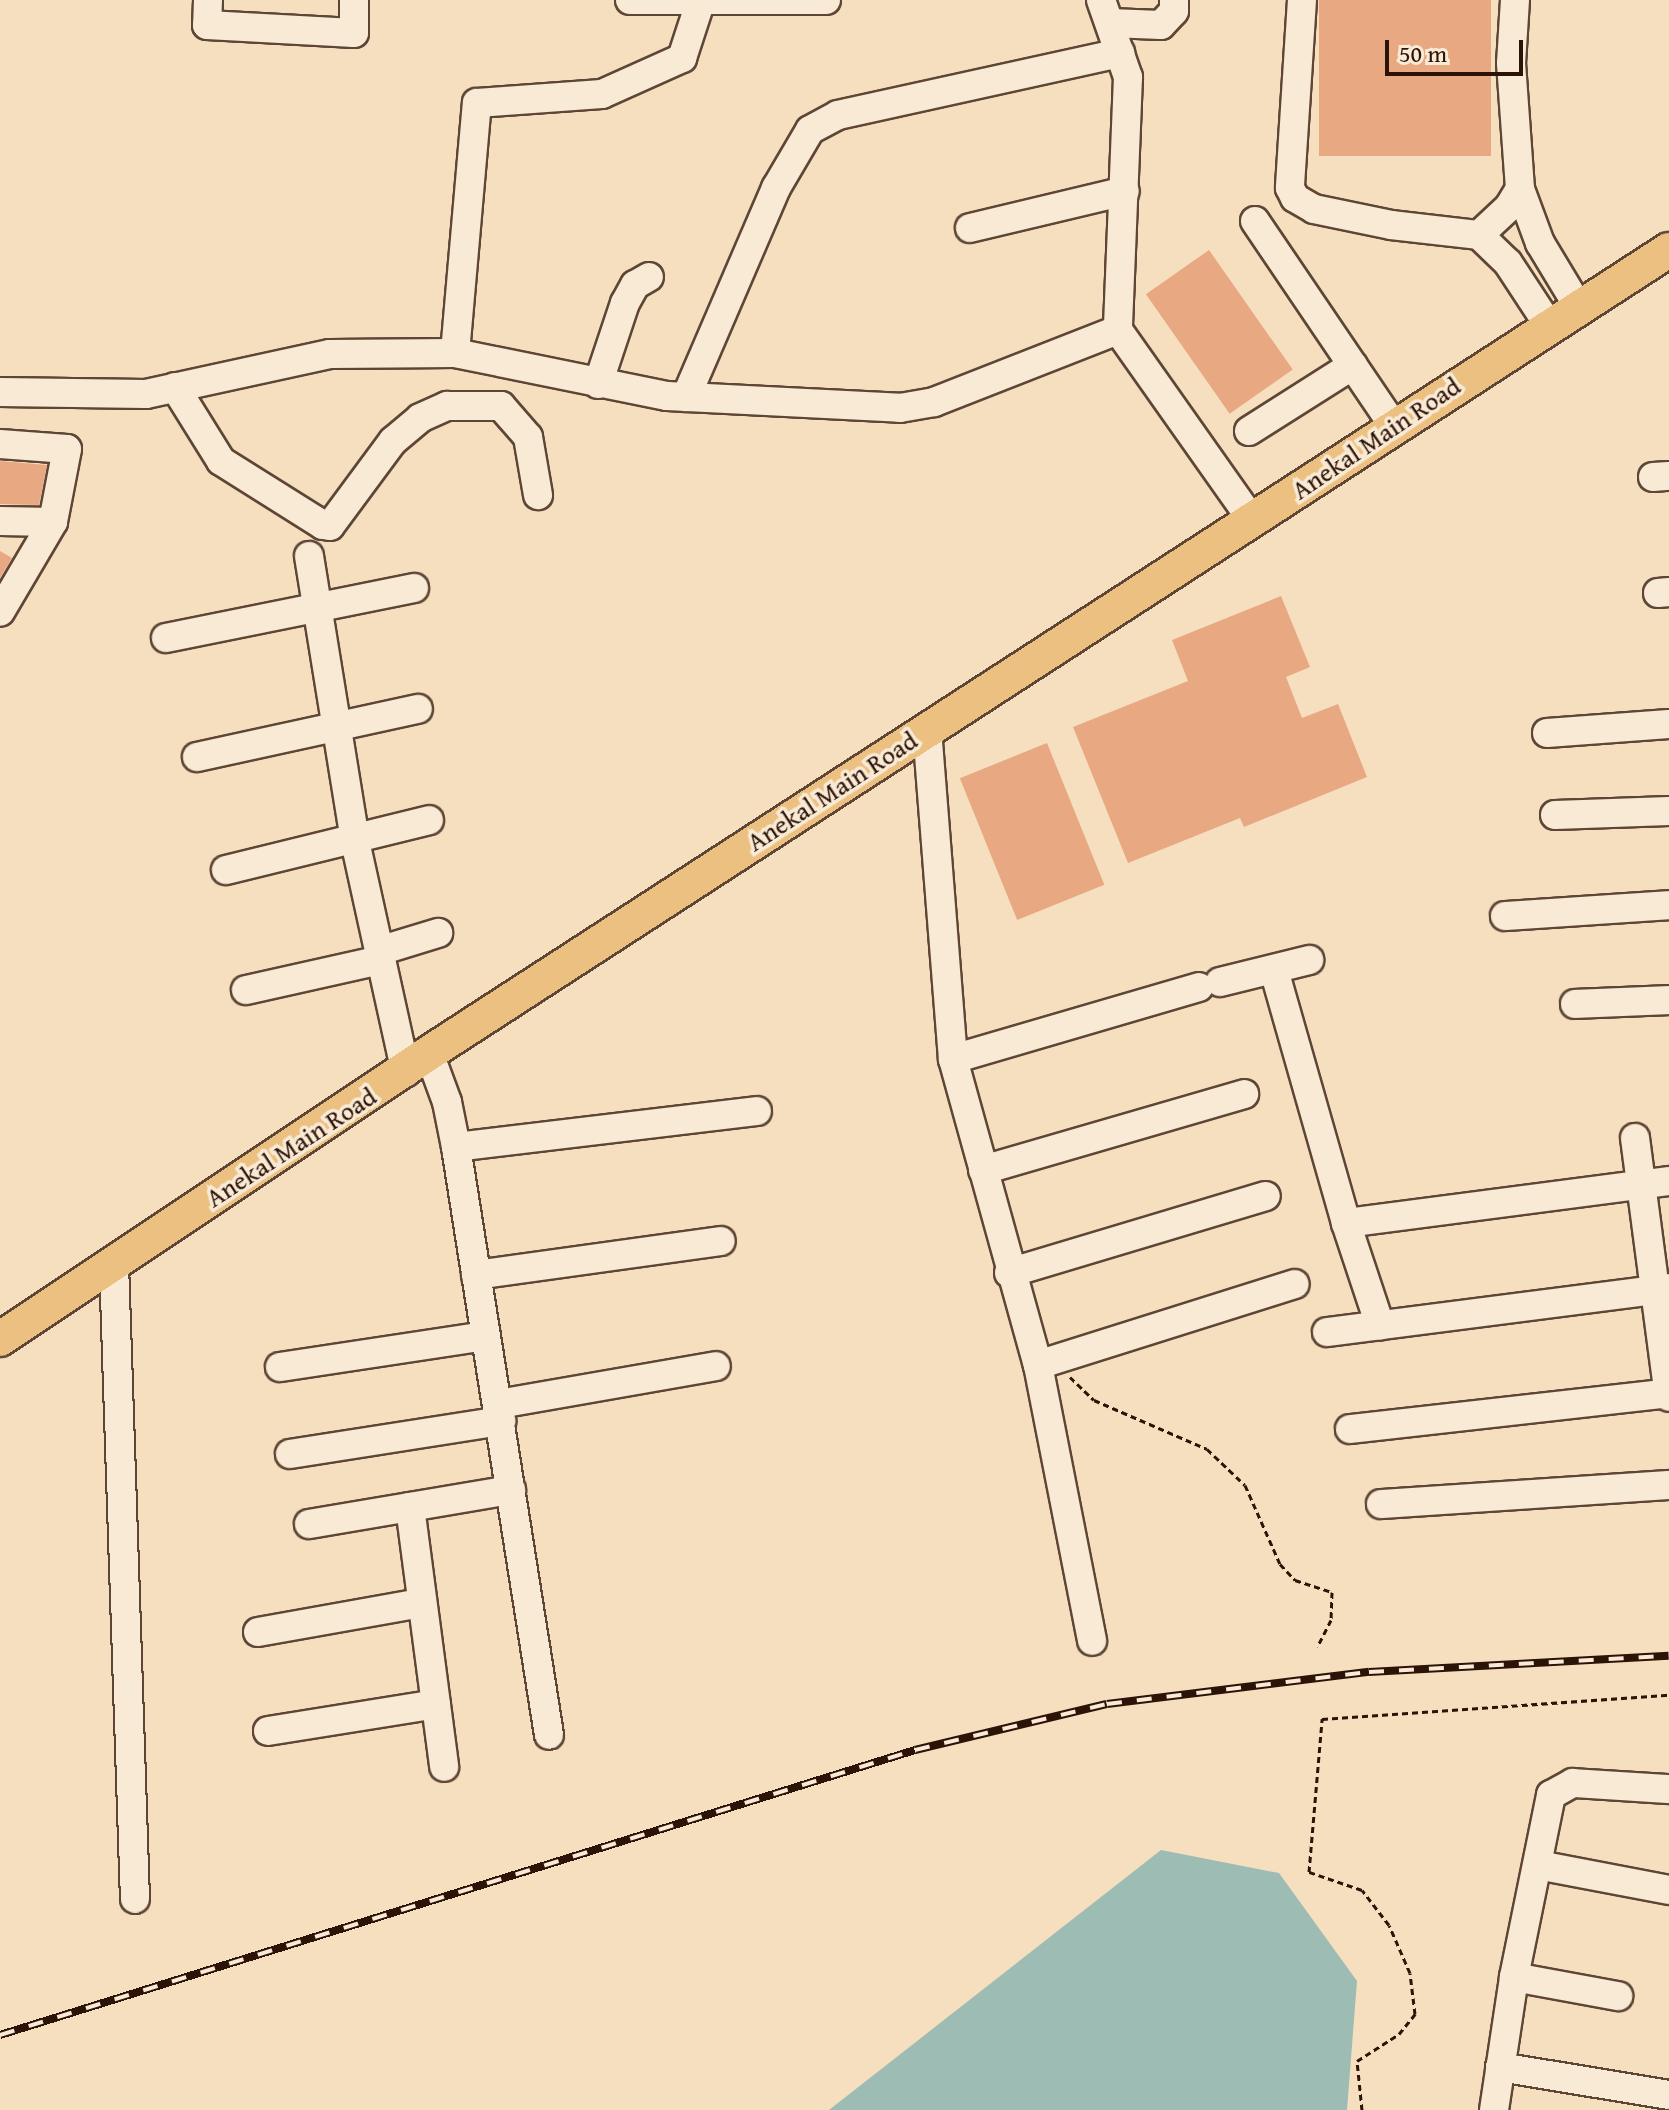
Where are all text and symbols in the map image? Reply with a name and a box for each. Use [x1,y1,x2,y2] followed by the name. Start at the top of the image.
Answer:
[1389,24,1527,74] scale bar
[1399,36,1447,71] text: 50 m
[1286,370,1466,506] street label: Anekal Main Road
[741,724,923,858] street label: Anekal Main Road
[200,1080,382,1214] street label: Anekal Main Road

